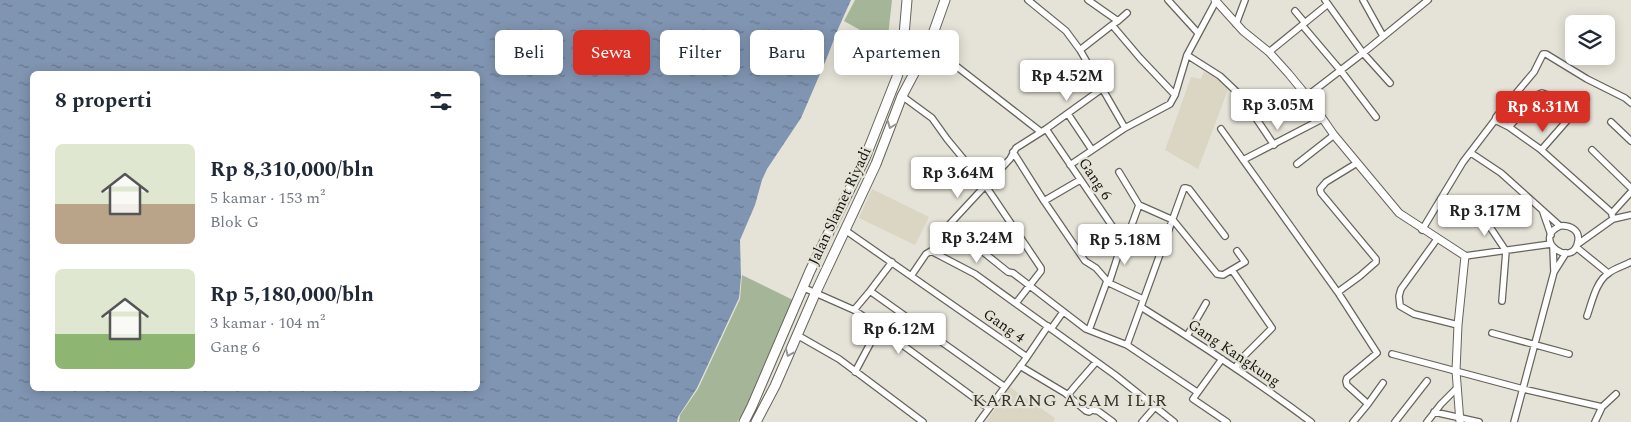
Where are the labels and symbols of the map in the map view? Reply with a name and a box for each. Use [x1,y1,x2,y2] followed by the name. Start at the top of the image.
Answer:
[1015,59,1119,102] pin: Rp 4.52M
[1226,88,1330,131] pin: Rp 3.05M
[1491,90,1595,133] pin: Rp 8.31M
[887,120,897,129] one-way arrow
[803,143,877,269] street label: Jalan Slamet Riyadi
[1072,153,1118,205] street label: Gang 6
[906,156,1010,199] pin: Rp 3.64M
[1433,194,1537,237] pin: Rp 3.17M
[925,222,1029,264] pin: Rp 3.24M
[1073,224,1177,266] pin: Rp 5.18M
[978,303,1030,349] street label: Gang 4
[847,312,951,355] pin: Rp 6.12M
[1183,313,1285,393] street label: Gang Kangkung
[785,348,796,357] one-way arrow
[972,387,1168,414] district label: KARANG ASAM ILIR

